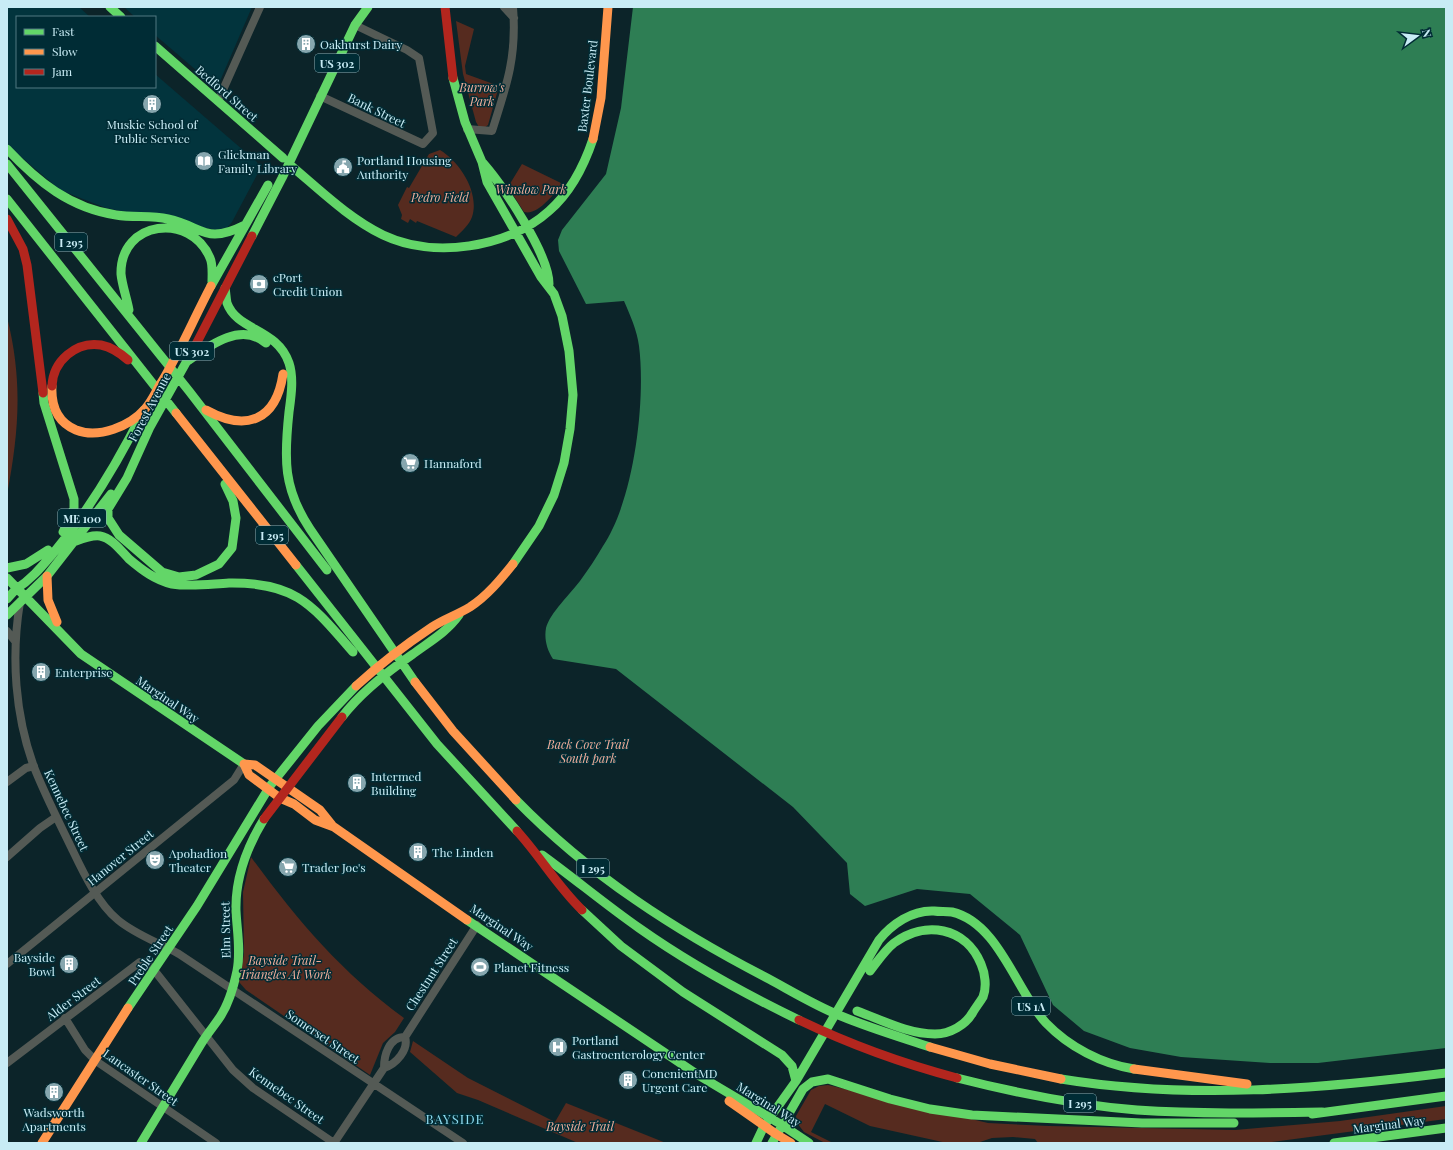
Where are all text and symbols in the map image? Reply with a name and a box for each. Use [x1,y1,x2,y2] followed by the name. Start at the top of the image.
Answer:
[16,16,156,88] legend
[1397,16,1437,56] north arrow
[52,23,75,39] text: Fast
[1419,28,1435,39] text: N
[295,33,317,55] building icon: Oakhurst Dairy
[320,36,402,52] place label: Oakhurst Dairy
[573,39,601,133] street label: Baxter Boulevard
[52,43,78,59] text: Slow
[315,54,359,72] road number: US 302
[192,61,262,125] street label: Bedford Street
[51,63,73,79] text: Jam
[458,79,505,109] park label: Burrow's Park
[346,89,409,131] street label: Bank Street
[141,93,163,115] building icon: Muskie School of Public Service
[106,116,199,146] place label: Muskie School of Public Service
[218,146,297,176] place label: Glickman Family Library
[193,150,215,172] library icon: Glickman Family Library
[356,152,452,182] place label: Portland Housing Authority
[332,156,354,178] public building icon: Portland Housing Authority
[496,181,566,197] park label: Winslow Park
[410,189,469,205] park label: Pedro Field
[55,233,87,251] road number: I 295
[273,269,342,299] place label: cPort Credit Union
[248,273,270,295] bank icon: cPort Credit Union
[170,342,214,360] road number: US 302
[124,370,174,444] street label: Forest Avenue
[399,452,421,474] supermarket icon: Hannaford
[424,455,482,471] place label: Hannaford
[58,509,106,527] road number: ME 100
[256,526,288,544] road number: I 295
[30,661,52,683] building icon: Enterprise
[55,664,112,680] place label: Enterprise
[133,672,203,726] street label: Marginal Way
[546,736,630,766] park label: Back Cove Trail South park
[41,767,93,854] street label: Kennebec Street
[371,768,422,798] place label: Intermed Building
[346,772,368,794] building icon: Intermed Building
[84,825,157,889] street label: Hanover Street
[407,841,429,863] building icon: The Linden
[432,844,493,860] place label: The Linden
[168,845,227,875] place label: Apohadion Theater
[144,849,166,871] theatre icon: Apohadion Theater
[277,856,299,878] supermarket icon: Trader Joe's
[302,859,366,875] place label: Trader Joe's
[577,859,609,877] road number: I 295
[467,900,537,954] street label: Marginal Way
[216,901,233,958] street label: Elm Street
[124,921,176,988] street label: Preble Street
[401,934,461,1014] street label: Chestnut Street
[14,949,56,979] place label: Bayside Bowl
[239,952,331,982] park label: Bayside Trail- Triangles At Work
[58,953,80,975] building icon: Bayside Bowl
[469,956,491,978] sports icon: Planet Fitness
[494,959,569,975] place label: Planet Fitness
[42,972,104,1024] street label: Alder Street
[1012,997,1050,1015] road number: US 1A
[283,1005,364,1067] street label: Somerset Street
[572,1032,705,1062] place label: Portland Gastroenterology Center
[547,1036,569,1058] hospital icon: Portland Gastroenterology Center
[100,1045,182,1109] street label: Lancaster Street
[246,1063,328,1127] street label: Kennebec Street
[642,1065,718,1095] place label: ConenientMD Urgent Care
[617,1069,639,1091] building icon: ConenientMD Urgent Care
[734,1078,804,1130] street label: Marginal Way
[43,1081,65,1103] building icon: Wadsworth Apartments
[1064,1094,1096,1112] road number: I 295
[21,1104,86,1134] place label: Wadsworth Apartments
[426,1110,484,1127] district label: BAYSIDE
[1352,1112,1426,1136] street label: Marginal Way
[545,1118,614,1134] park label: Bayside Trail

